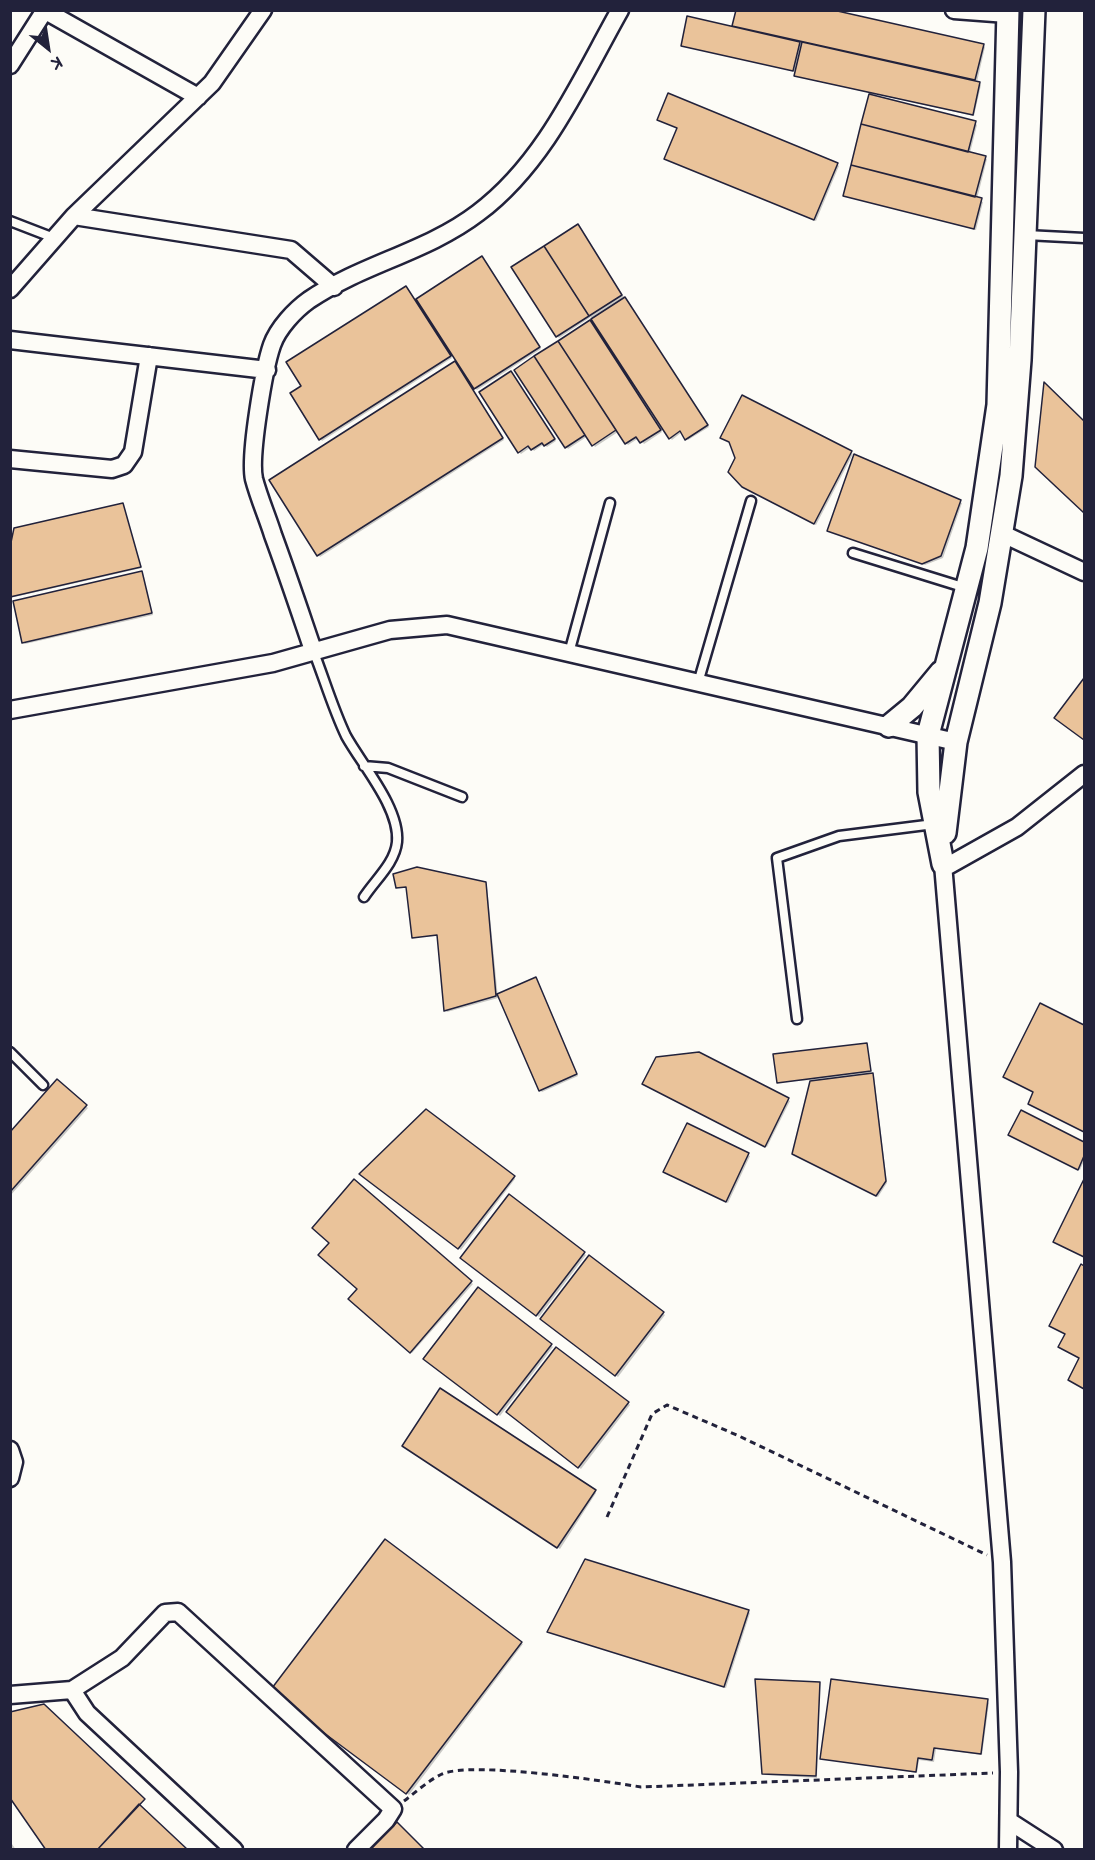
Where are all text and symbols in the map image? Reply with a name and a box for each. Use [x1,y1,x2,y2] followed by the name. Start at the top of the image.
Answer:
[18,18,78,78] north arrow
[47,52,67,76] text: K

